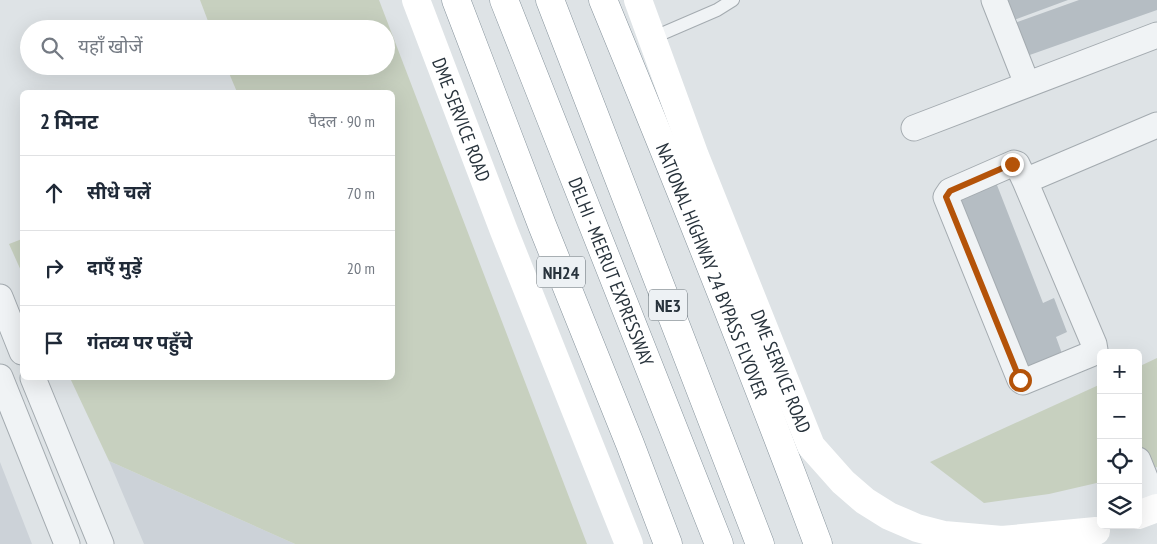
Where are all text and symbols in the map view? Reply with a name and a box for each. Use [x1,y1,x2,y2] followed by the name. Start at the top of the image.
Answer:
[20,20,395,75] search box
[38,34,66,62] icon: search
[78,34,143,58] text: यहाँ खोजें
[427,54,496,185] street label: DME SERVICE ROAD
[40,108,98,135] text: 2 मिनट
[308,111,375,131] text: पैदल · 90 m
[651,140,774,402] street label: NATIONAL HIGHWAY 24 BYPASS FLYOVER
[1001,153,1024,176] route end
[563,174,660,370] street label: DELHI - MEERUT EXPRESSWAY
[40,179,68,207] icon: ahead
[87,180,151,204] text: सीधे चलें
[347,183,375,203] text: 70 m
[40,254,68,282] icon: right
[87,255,142,279] text: दाएँ मुड़ें
[537,256,585,288] road number: NH24
[347,258,375,278] text: 20 m
[649,290,687,320] road number: NE3
[746,306,817,436] street label: DME SERVICE ROAD
[40,329,68,357] icon: arrive
[87,330,192,354] text: गंतव्य पर पहुँचे
[1097,349,1142,529] map controls
[1097,349,1142,394] button: +
[1009,369,1032,392] route start
[1097,394,1142,439] button: −
[1097,439,1142,484] button: locate
[1097,484,1142,529] button: layers

